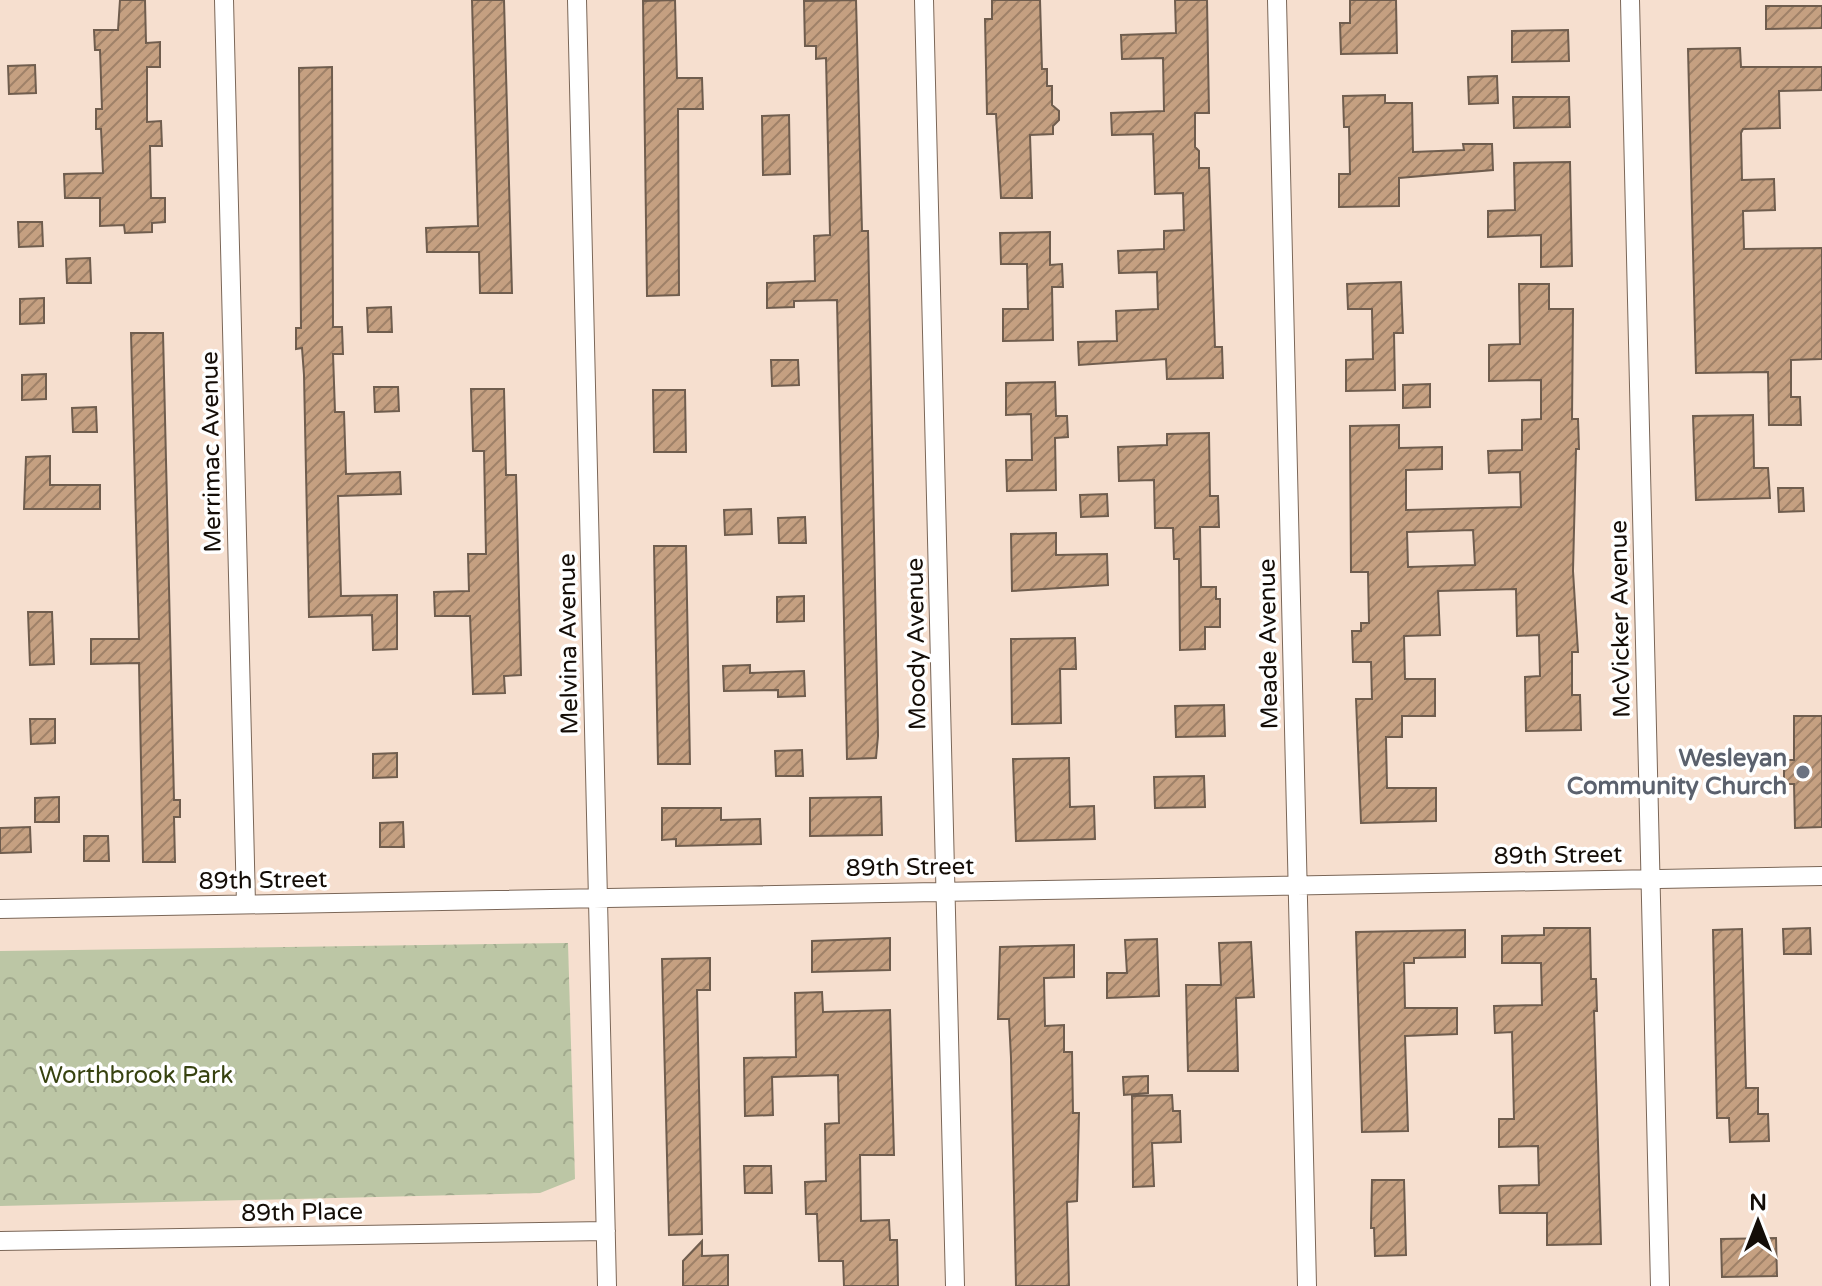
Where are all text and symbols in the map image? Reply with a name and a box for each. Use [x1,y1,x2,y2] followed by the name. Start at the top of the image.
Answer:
[195,351,228,553] street label: Merrimac Avenue
[1604,520,1637,718] street label: McVicker Avenue
[552,553,585,735] street label: Melvina Avenue
[900,558,933,730] street label: Moody Avenue
[1253,558,1284,730] street label: Meade Avenue
[1567,744,1787,801] place label: Wesleyan Community Church
[1794,763,1812,781] marker: Wesleyan Community Church
[1493,840,1623,871] street label: 89th Street
[845,852,975,883] street label: 89th Street
[198,865,328,896] street label: 89th Street
[39,1061,233,1090] park label: Worthbrook Park
[1718,1182,1798,1262] north arrow
[1749,1190,1767,1216] text: N
[241,1197,363,1228] street label: 89th Place

